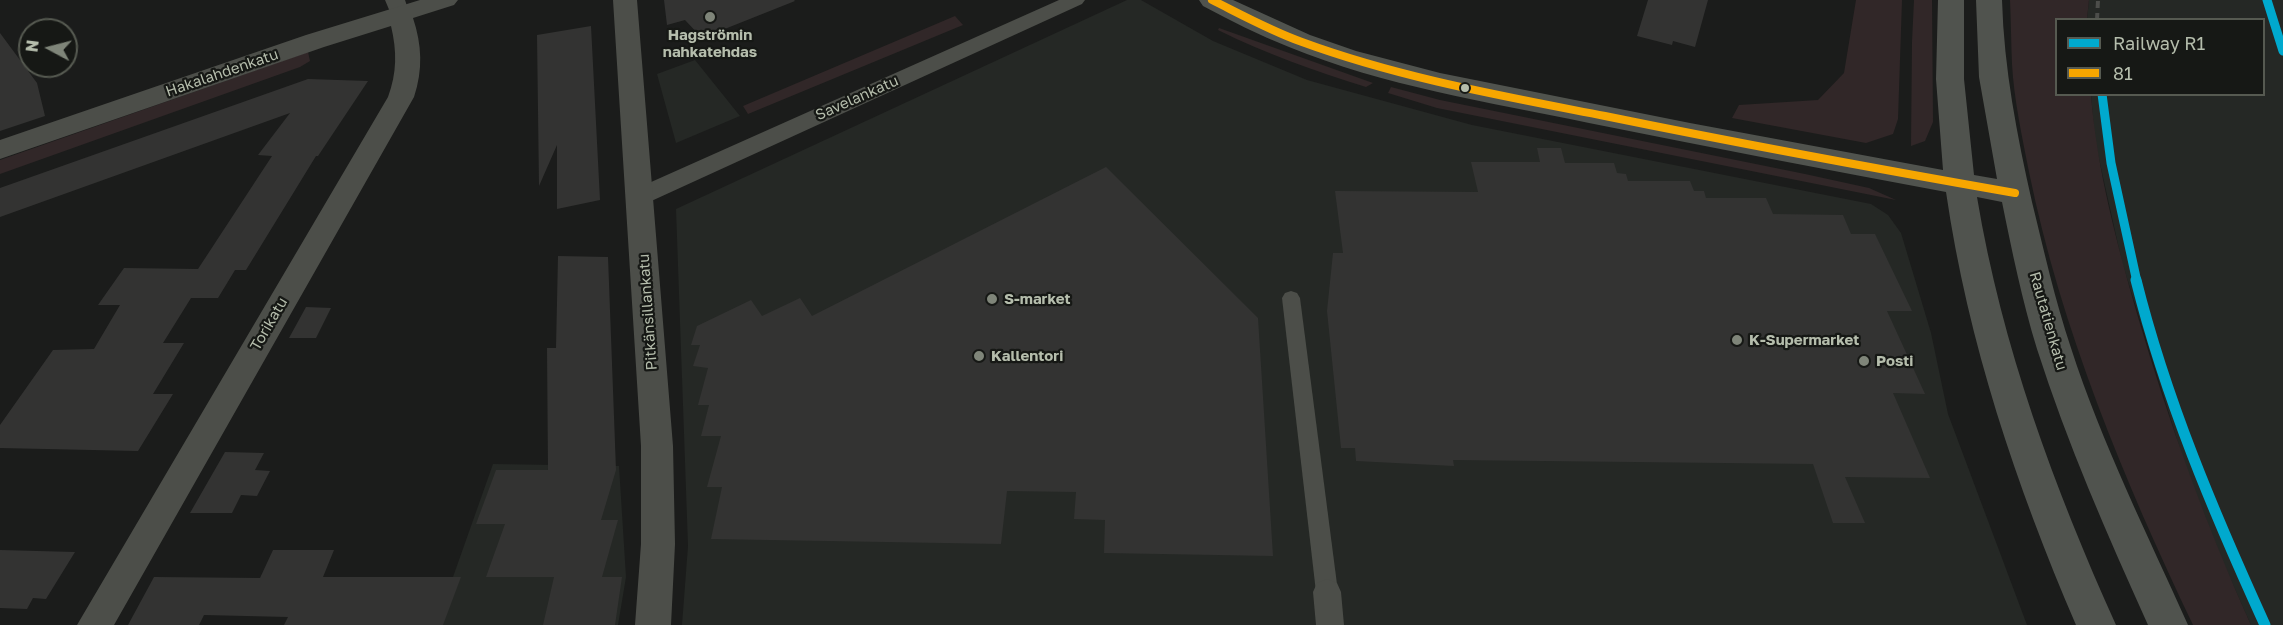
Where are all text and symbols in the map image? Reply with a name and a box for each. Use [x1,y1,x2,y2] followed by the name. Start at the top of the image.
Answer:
[703,10,717,24] marker: Hagströmin nahkatehdas
[18,18,78,78] north arrow
[2055,18,2265,96] legend
[663,26,757,61] place label: Hagströmin nahkatehdas
[2113,32,2205,54] text: Railway R1
[21,39,43,53] text: N
[163,45,281,101] street label: Hakalahdenkatu
[2113,62,2133,84] text: 81
[813,72,901,124] street label: Savelankatu
[1459,82,1471,94] unlabelled marker
[635,253,661,371] street label: Pitkänsillankatu
[2025,270,2071,372] street label: Rautatienkatu
[1004,290,1071,308] place label: S-market
[985,292,999,306] marker: S-market
[247,294,291,354] street label: Torikatu
[1749,331,1859,349] place label: K-Supermarket
[1730,333,1744,347] marker: K-Supermarket
[991,347,1063,365] place label: Kallentori
[972,349,986,363] marker: Kallentori
[1876,352,1913,370] place label: Posti
[1857,354,1871,368] marker: Posti

